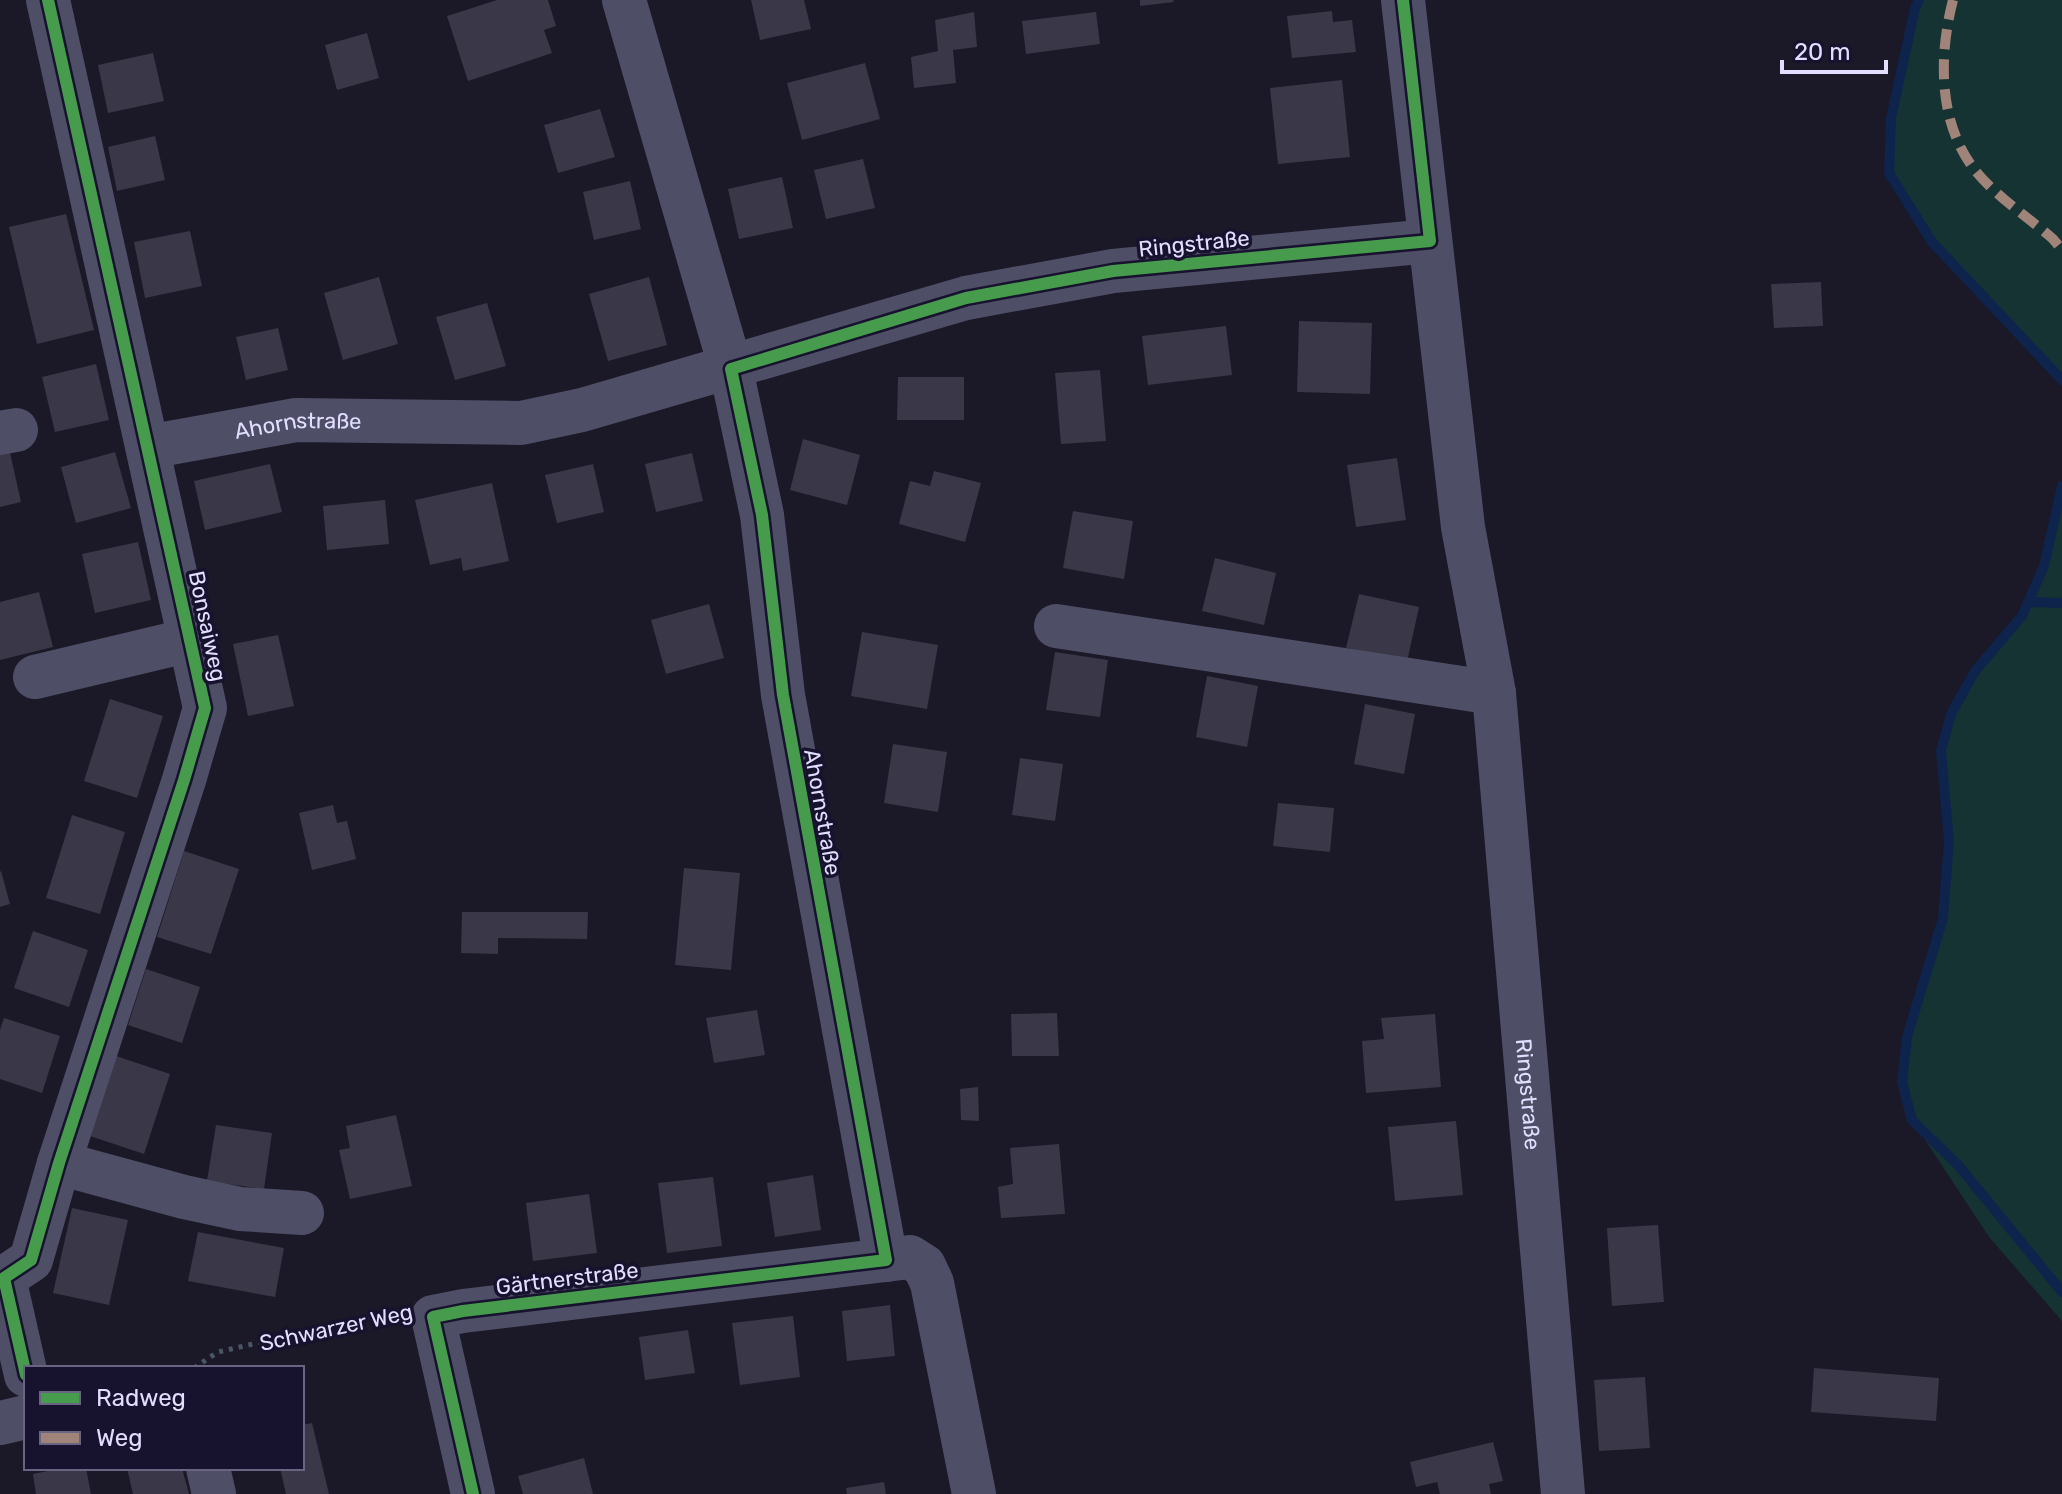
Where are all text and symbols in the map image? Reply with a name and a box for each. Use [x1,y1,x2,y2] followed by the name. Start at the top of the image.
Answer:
[1782,24,1886,74] scale bar
[1794,38,1851,66] text: 20 m
[1137,224,1251,263] street label: Ringstraße
[232,407,362,445] street label: Ahornstraße
[183,568,232,684] street label: Bonsaiweg
[798,747,847,877] street label: Ahornstraße
[1510,1037,1546,1151] street label: Ringstraße
[494,1256,640,1301] street label: Gärtnerstraße
[257,1298,415,1357] street label: Schwarzer Weg
[24,1366,304,1470] legend
[96,1384,186,1412] text: Radweg
[96,1424,143,1452] text: Weg

